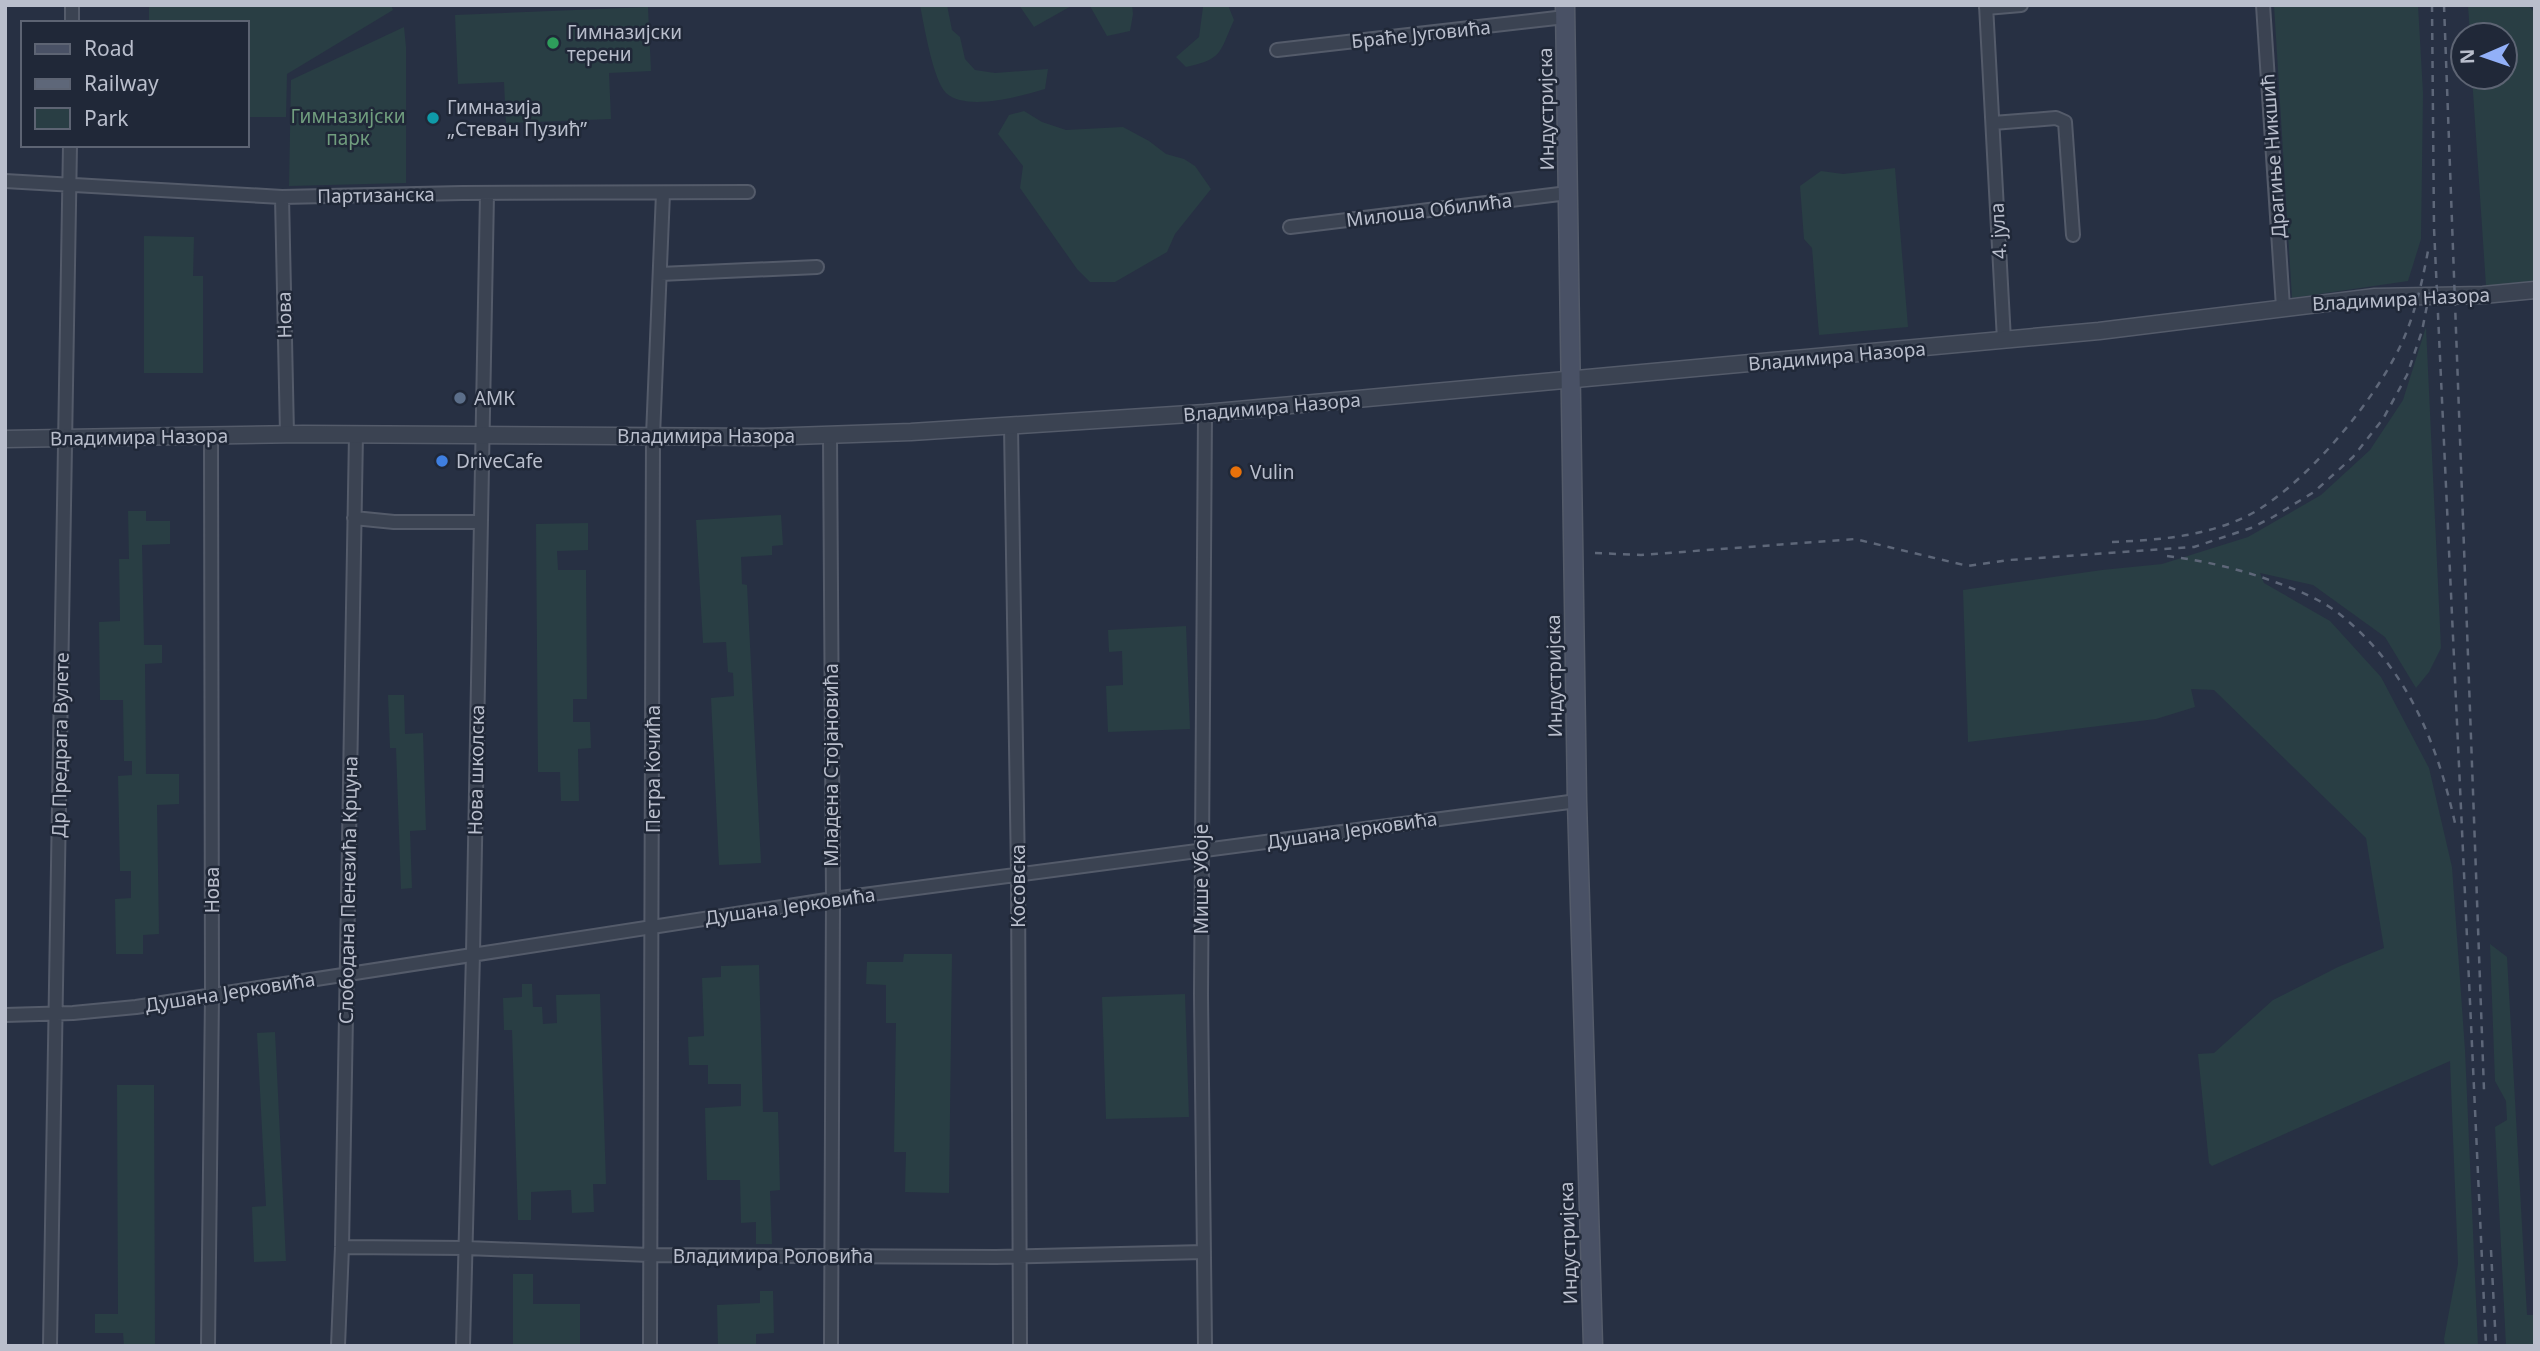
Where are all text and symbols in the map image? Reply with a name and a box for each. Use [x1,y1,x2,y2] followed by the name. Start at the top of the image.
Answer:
[1350,14,1492,54] street label: Браће Југовића
[567,19,682,67] place label: Гимназијски терени
[21,21,248,147] legend
[2449,21,2519,91] north arrow
[84,34,134,62] text: Road
[545,35,561,51] marker: Гимназијски терени
[1532,47,1560,171] street label: Индустријска
[2454,48,2480,65] text: N
[84,69,159,97] text: Railway
[2254,73,2292,239] street label: Драгиње Никшић
[447,94,587,142] place label: Гимназија „Стеван Пузић”
[291,103,405,151] park label: Гимназијски парк
[84,104,129,132] text: Park
[425,110,441,126] marker: Гимназија „Стеван Пузић”
[317,181,435,209] street label: Партизанска
[1345,187,1513,233] street label: Милоша Обилића
[1984,202,2012,260] street label: 4. јула
[2311,281,2491,317] street label: Владимира Назора
[271,291,297,339] street label: Нова
[1747,335,1927,377] street label: Владимира Назора
[474,385,515,411] place label: АМК
[1182,386,1362,428] street label: Владимира Назора
[452,390,468,406] marker: АМК
[50,422,228,452] street label: Владимира Назора
[617,423,795,449] street label: Владимира Назора
[456,448,543,474] place label: DriveCafe
[434,453,450,469] marker: DriveCafe
[1250,459,1295,485] place label: Vulin
[1228,464,1244,480] marker: Vulin
[1540,614,1568,738] street label: Индустријска
[45,652,75,838] street label: Др Предрага Вулете
[818,663,844,867] street label: Младена Стојановића
[462,705,490,835] street label: Нова школска
[640,705,666,833] street label: Петра Кочића
[333,756,363,1024] street label: Слободана Пенезића Крцуна
[1265,805,1439,855] street label: Душана Јерковића
[1188,824,1214,934] street label: Мише Убоје
[1005,844,1031,928] street label: Косовска
[199,867,225,913] street label: Нова
[703,881,877,931] street label: Душана Јерковића
[143,966,317,1018] street label: Душана Јерковића
[1553,1181,1583,1305] street label: Индустријска
[673,1243,873,1269] street label: Владимира Роловића

